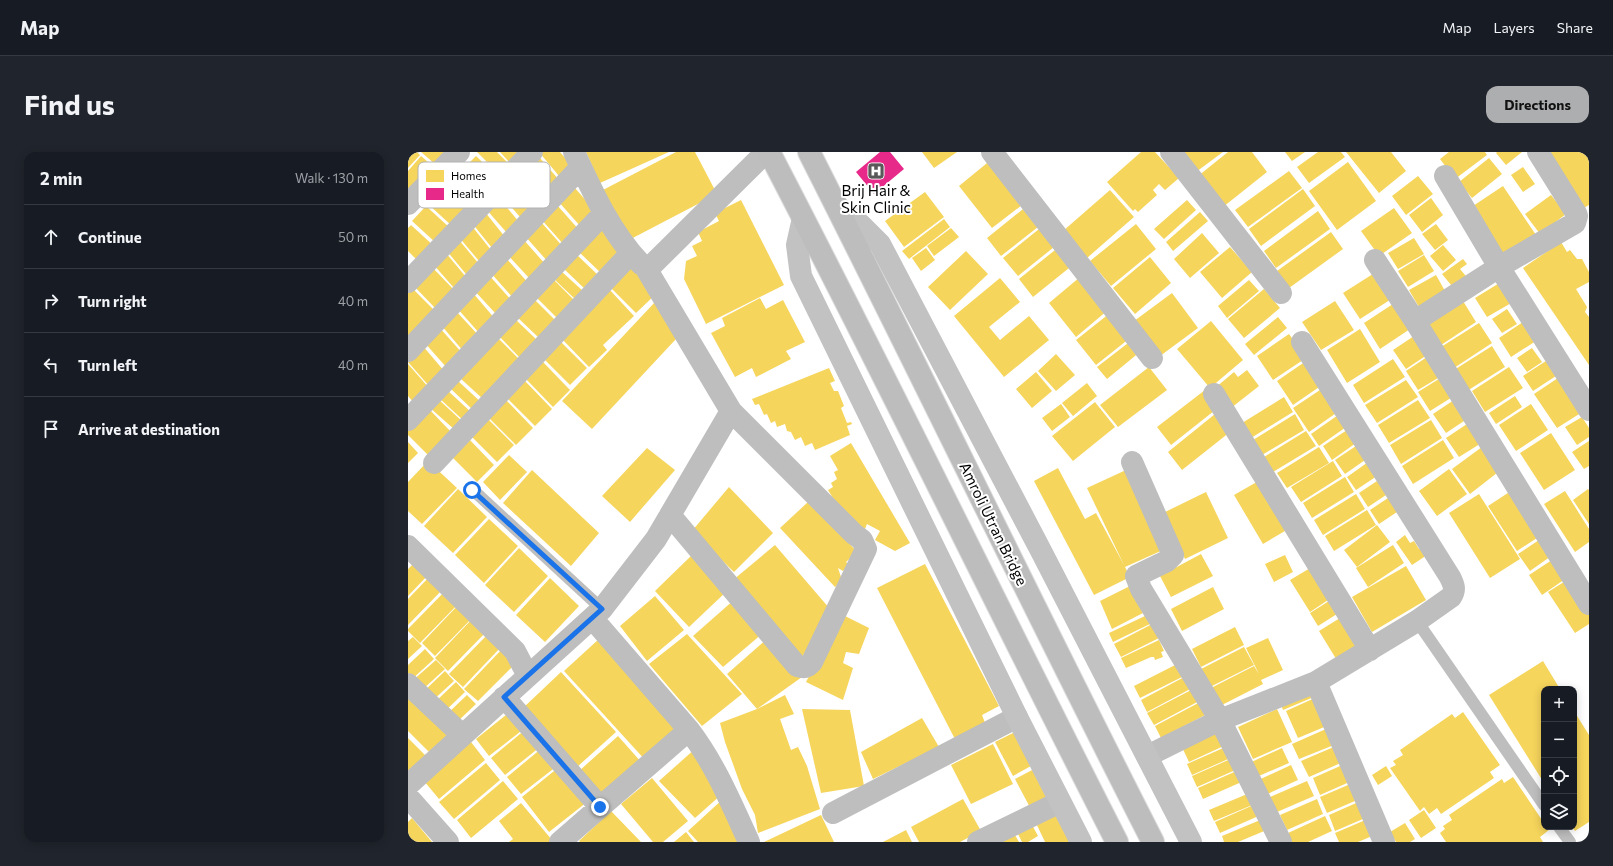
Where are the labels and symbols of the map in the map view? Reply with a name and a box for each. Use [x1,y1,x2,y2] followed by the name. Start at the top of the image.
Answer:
[866,161,886,181] hospital icon: Brij Hair & Skin Clinic
[418,162,550,208] legend
[451,169,486,182] text: Homes
[841,181,911,216] place label: Brij Hair & Skin Clinic
[451,187,484,200] text: Health
[956,459,1032,588] street label: Amroli Utran Bridge
[463,481,481,499] route start
[591,798,609,816] route end

